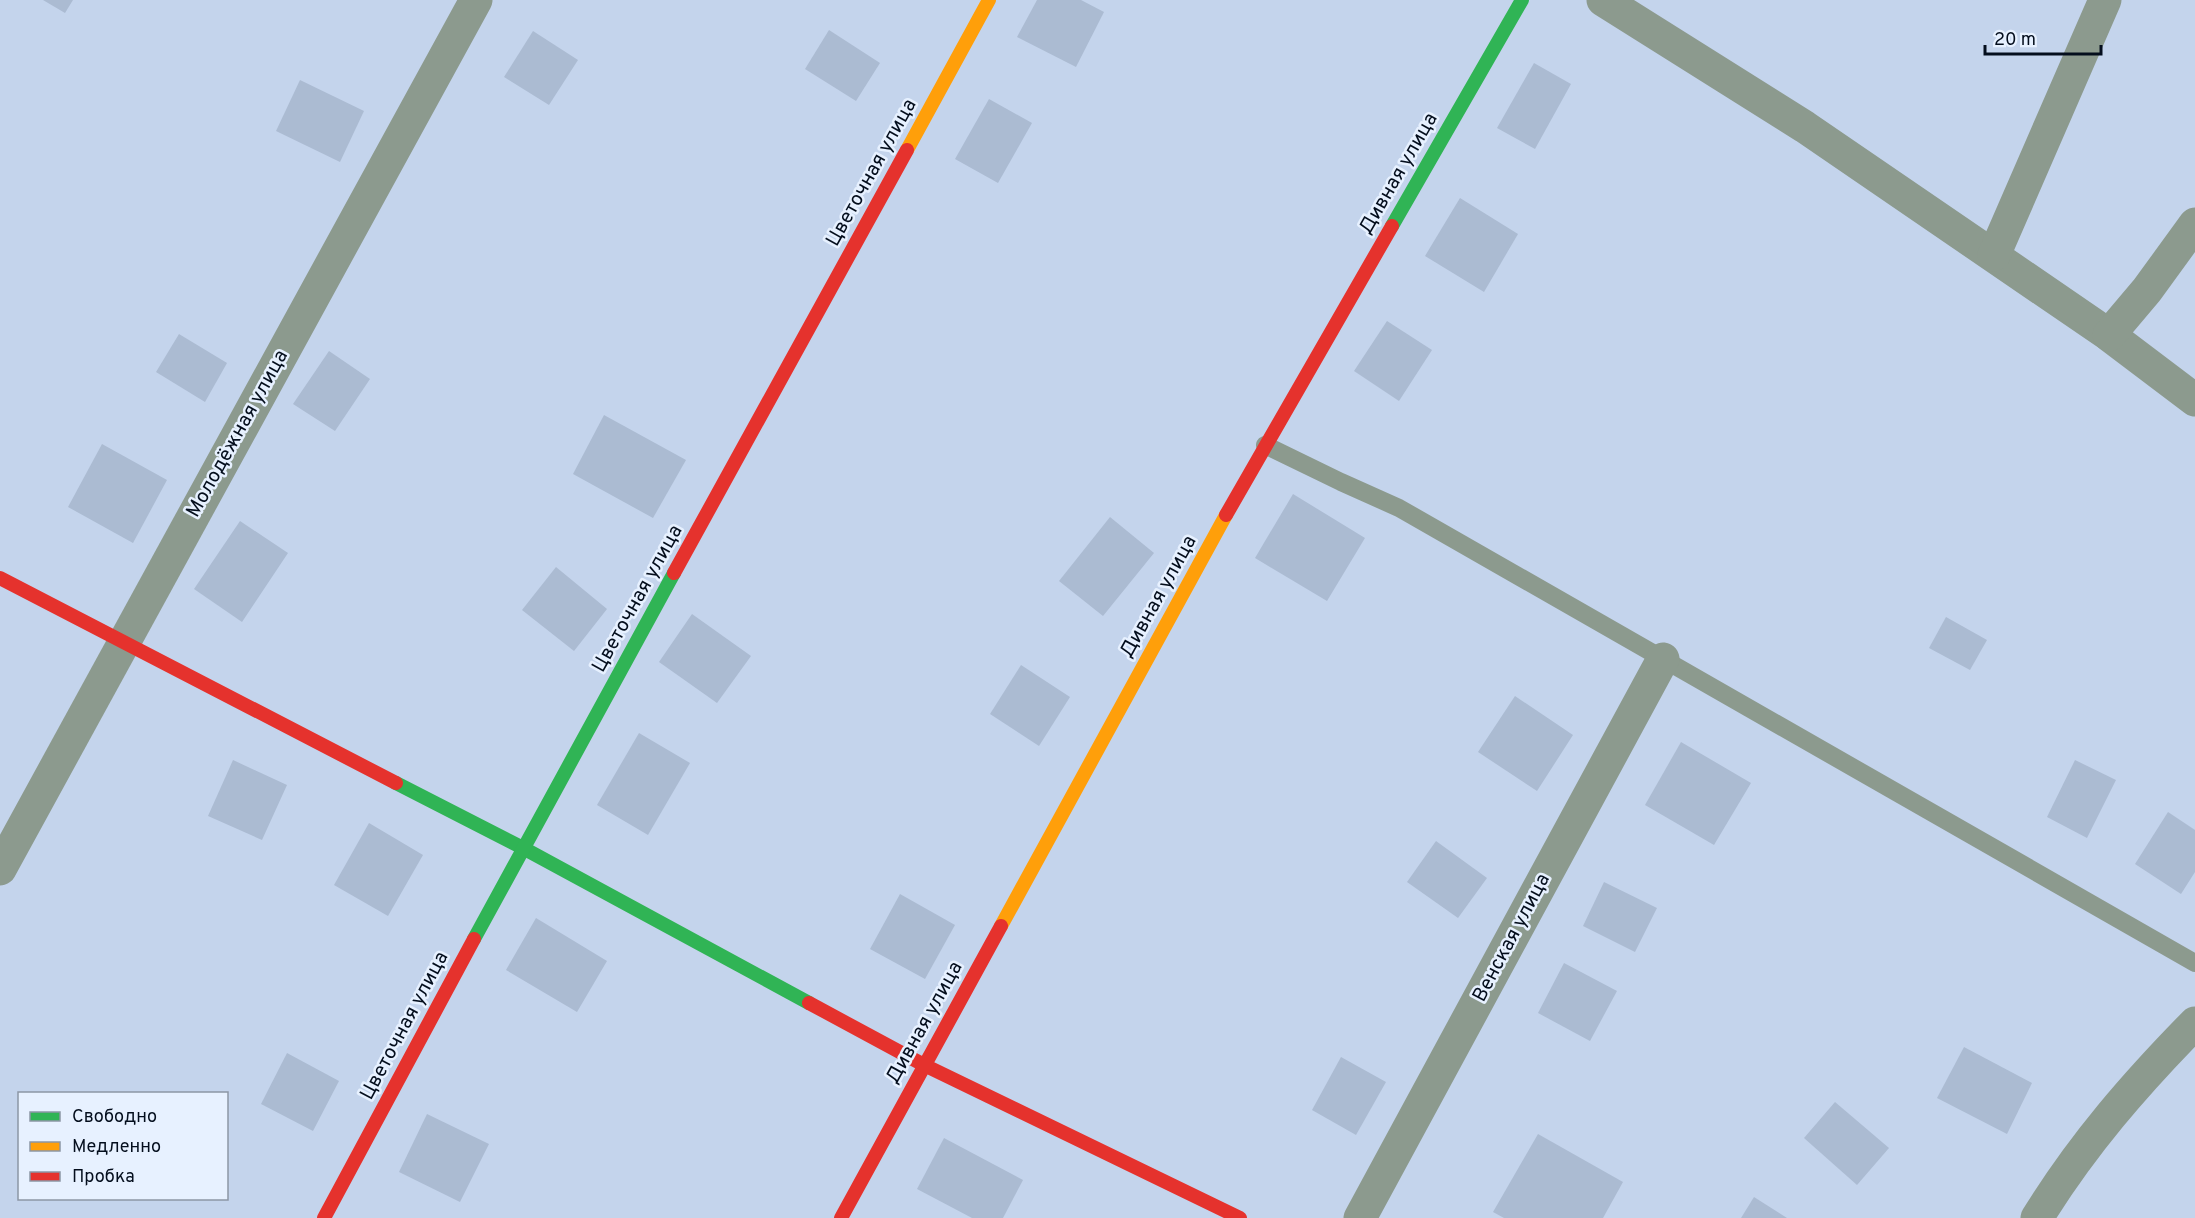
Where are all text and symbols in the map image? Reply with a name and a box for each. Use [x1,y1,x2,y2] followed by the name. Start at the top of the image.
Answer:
[1985,18,2100,56] scale bar
[1994,29,2036,52] text: 20 m
[821,95,923,251] street label: Цветочная улица
[1354,108,1444,240] street label: Дивная улица
[181,346,295,522] street label: Молодёжная улица
[587,521,689,677] street label: Цветочная улица
[1115,531,1203,663] street label: Дивная улица
[1467,869,1557,1007] street label: Венская улица
[355,947,455,1105] street label: Цветочная улица
[881,957,969,1089] street label: Дивная улица
[18,1092,228,1200] legend
[72,1106,157,1129] text: Свободно
[72,1136,161,1159] text: Медленно
[72,1166,135,1189] text: Пробка

